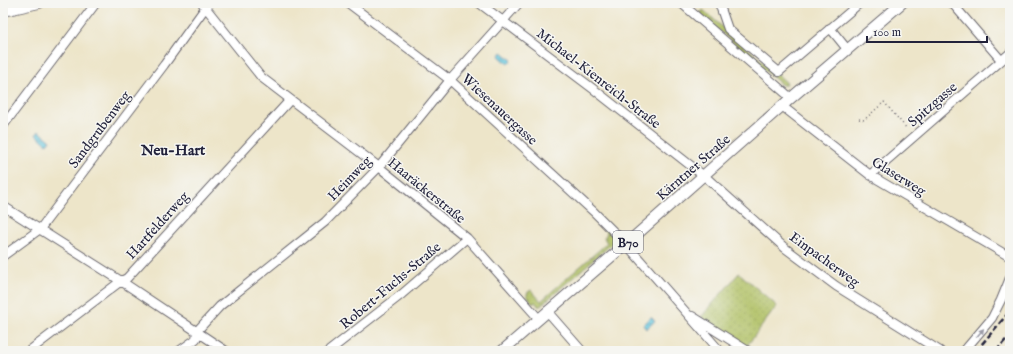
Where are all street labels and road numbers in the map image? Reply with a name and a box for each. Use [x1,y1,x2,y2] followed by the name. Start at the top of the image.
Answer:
[533,25,665,133] street label: Michael-Kienreich-Straße
[458,70,541,150] street label: Wiesenauergasse
[904,78,961,131] street label: Spitzgasse
[65,87,135,172] street label: Sandgrubenweg
[653,130,735,205] street label: Kärntner Straße
[324,152,376,205] street label: Heimweg
[868,153,929,201] street label: Glaserweg
[384,154,469,228] street label: Haaräckerstraße
[122,188,193,263] street label: Hartfelderweg
[786,228,863,292] street label: Einpacherweg
[613,231,643,253] road number: B70
[336,238,445,333] street label: Robert-Fuchs-Straße

